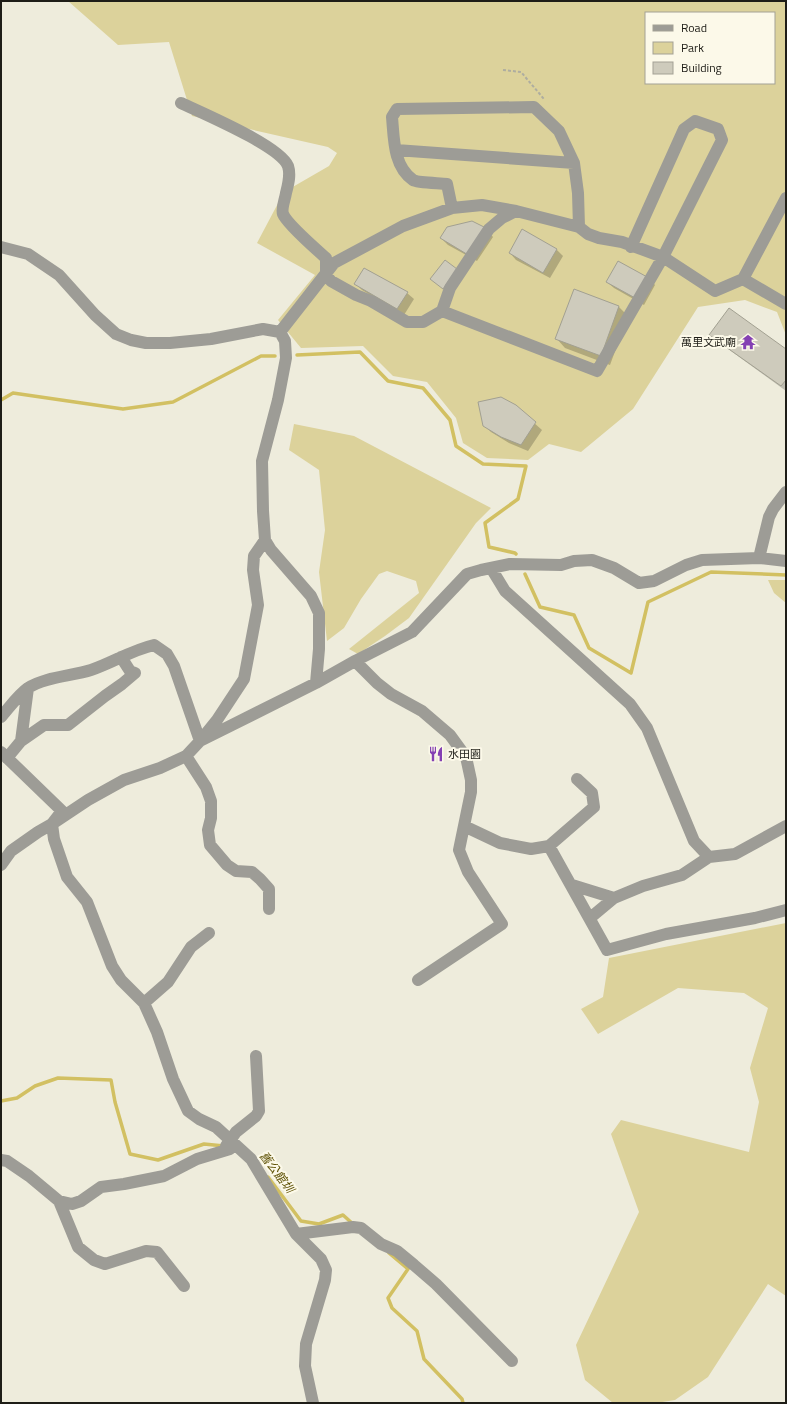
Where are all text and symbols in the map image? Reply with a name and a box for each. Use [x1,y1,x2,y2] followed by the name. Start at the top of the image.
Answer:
[645,12,775,84] legend
[681,18,707,37] text: Road
[681,38,704,57] text: Park
[681,58,722,77] text: Building
[739,333,757,351] temple icon: 萬里文武廟
[681,334,736,350] place label: 萬里文武廟
[427,745,445,763] restaurant icon: 水田園
[448,746,481,762] place label: 水田園
[255,1147,300,1198] water label: 舊公館圳

